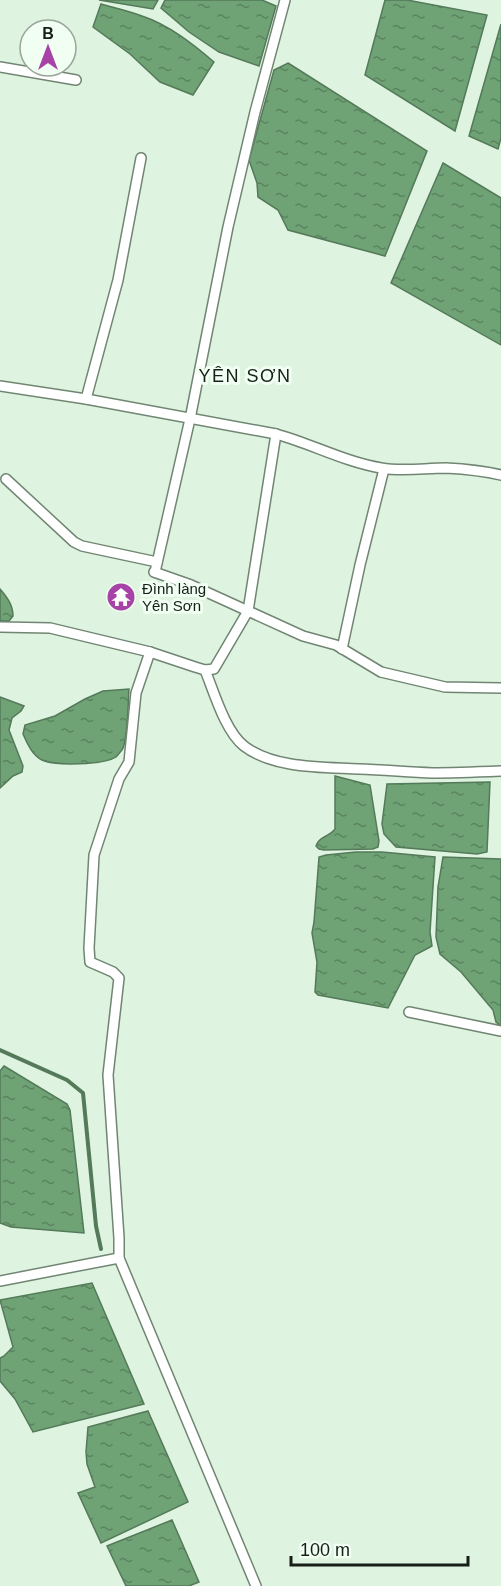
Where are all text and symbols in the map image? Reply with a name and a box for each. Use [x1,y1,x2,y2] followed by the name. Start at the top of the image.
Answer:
[18,18,78,78] north arrow
[42,25,54,42] text: B
[199,366,291,386] district label: YÊN SƠN
[142,580,206,614] place label: Đình làng Yên Sơn
[105,581,137,613] temple icon: Đình làng Yên Sơn
[291,1529,468,1567] scale bar
[300,1540,350,1560] text: 100 m

